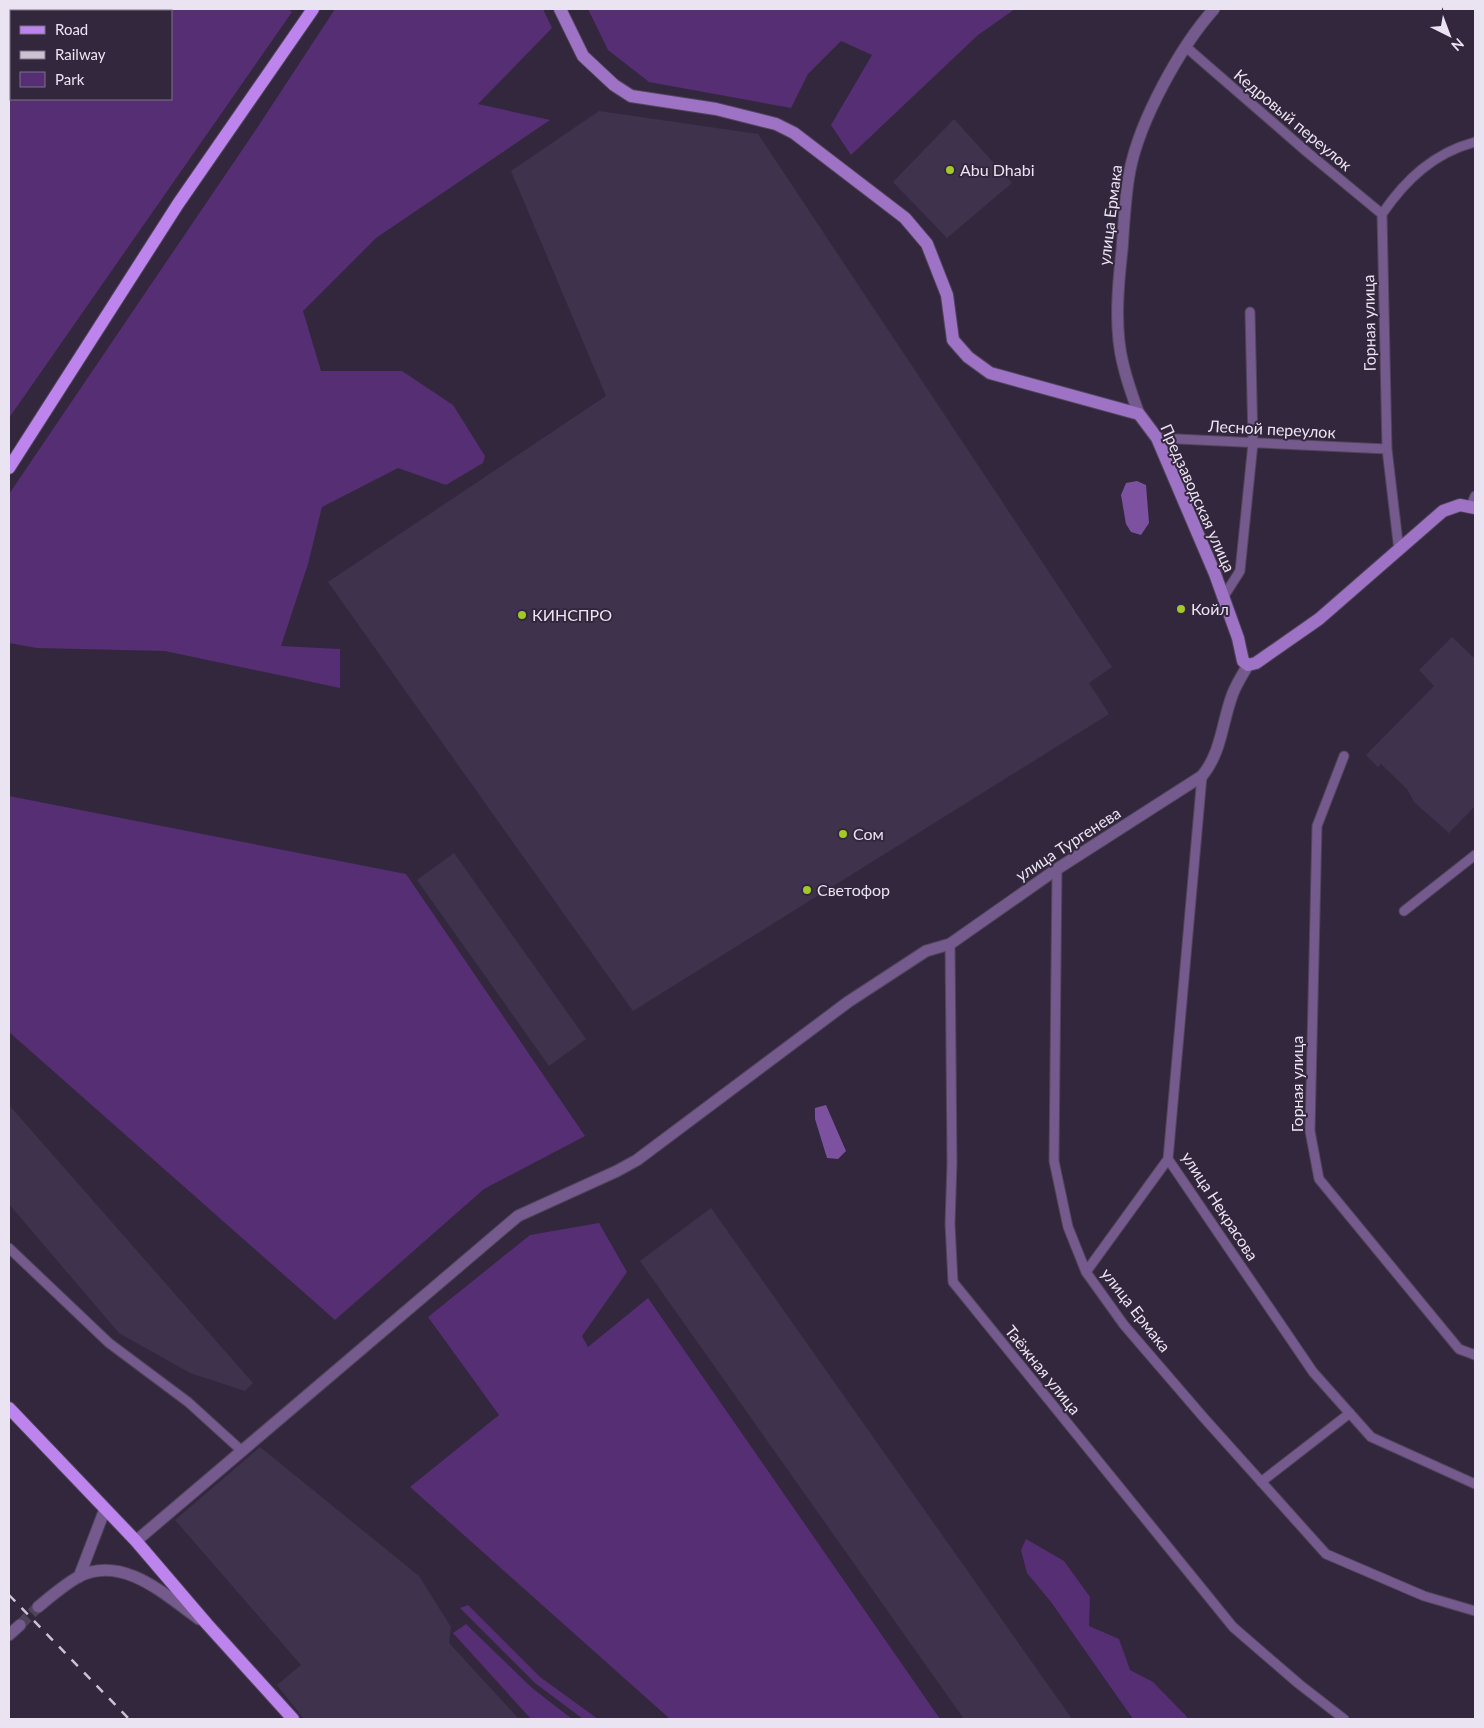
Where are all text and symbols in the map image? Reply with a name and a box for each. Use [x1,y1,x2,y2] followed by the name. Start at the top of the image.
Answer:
[10,10,172,100] legend
[1424,10,1474,60] north arrow
[55,20,88,38] text: Road
[1448,35,1468,55] text: N
[55,45,106,63] text: Railway
[1230,65,1357,175] street label: Кедровый переулок
[55,70,85,88] text: Park
[960,160,1034,179] place label: Abu Dhabi
[944,164,956,176] marker: Abu Dhabi
[1094,164,1125,266] street label: улица Ермака
[1358,275,1379,371] street label: Горная улица
[1207,416,1337,441] street label: Лесной переулок
[1157,421,1240,575] street label: Предзаводская улица
[1191,599,1229,618] place label: Койл
[1175,603,1187,615] marker: Койл
[532,605,612,624] place label: КИНСПРО
[516,609,528,621] marker: КИНСПРО
[1012,803,1124,885] street label: улица Тургенева
[853,824,884,843] place label: Сом
[837,828,849,840] marker: Сом
[817,880,890,899] place label: Светофор
[801,884,813,896] marker: Светофор
[1287,1036,1306,1132] street label: Горная улица
[1178,1148,1263,1264] street label: улица Некрасова
[1098,1264,1175,1355] street label: улица Ермака
[1002,1321,1085,1418] street label: Таёжная улица

